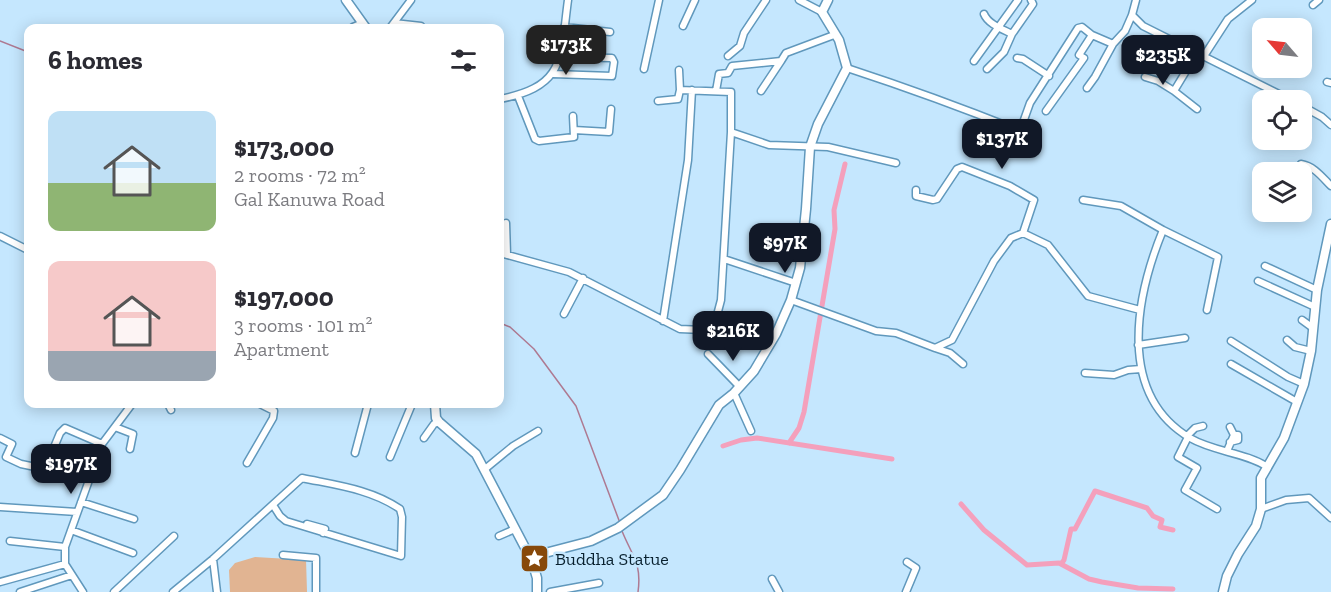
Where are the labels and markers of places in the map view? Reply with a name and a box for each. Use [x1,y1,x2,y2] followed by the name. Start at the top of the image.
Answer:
[524,25,608,76] pin: $173K
[1121,35,1205,86] pin: $235K
[960,119,1044,170] pin: $137K
[749,223,821,274] pin: $97K
[691,311,775,362] pin: $216K
[29,444,113,495] pin: $197K
[518,543,550,575] place icon: Buddha Statue
[555,548,669,570] place label: Buddha Statue

